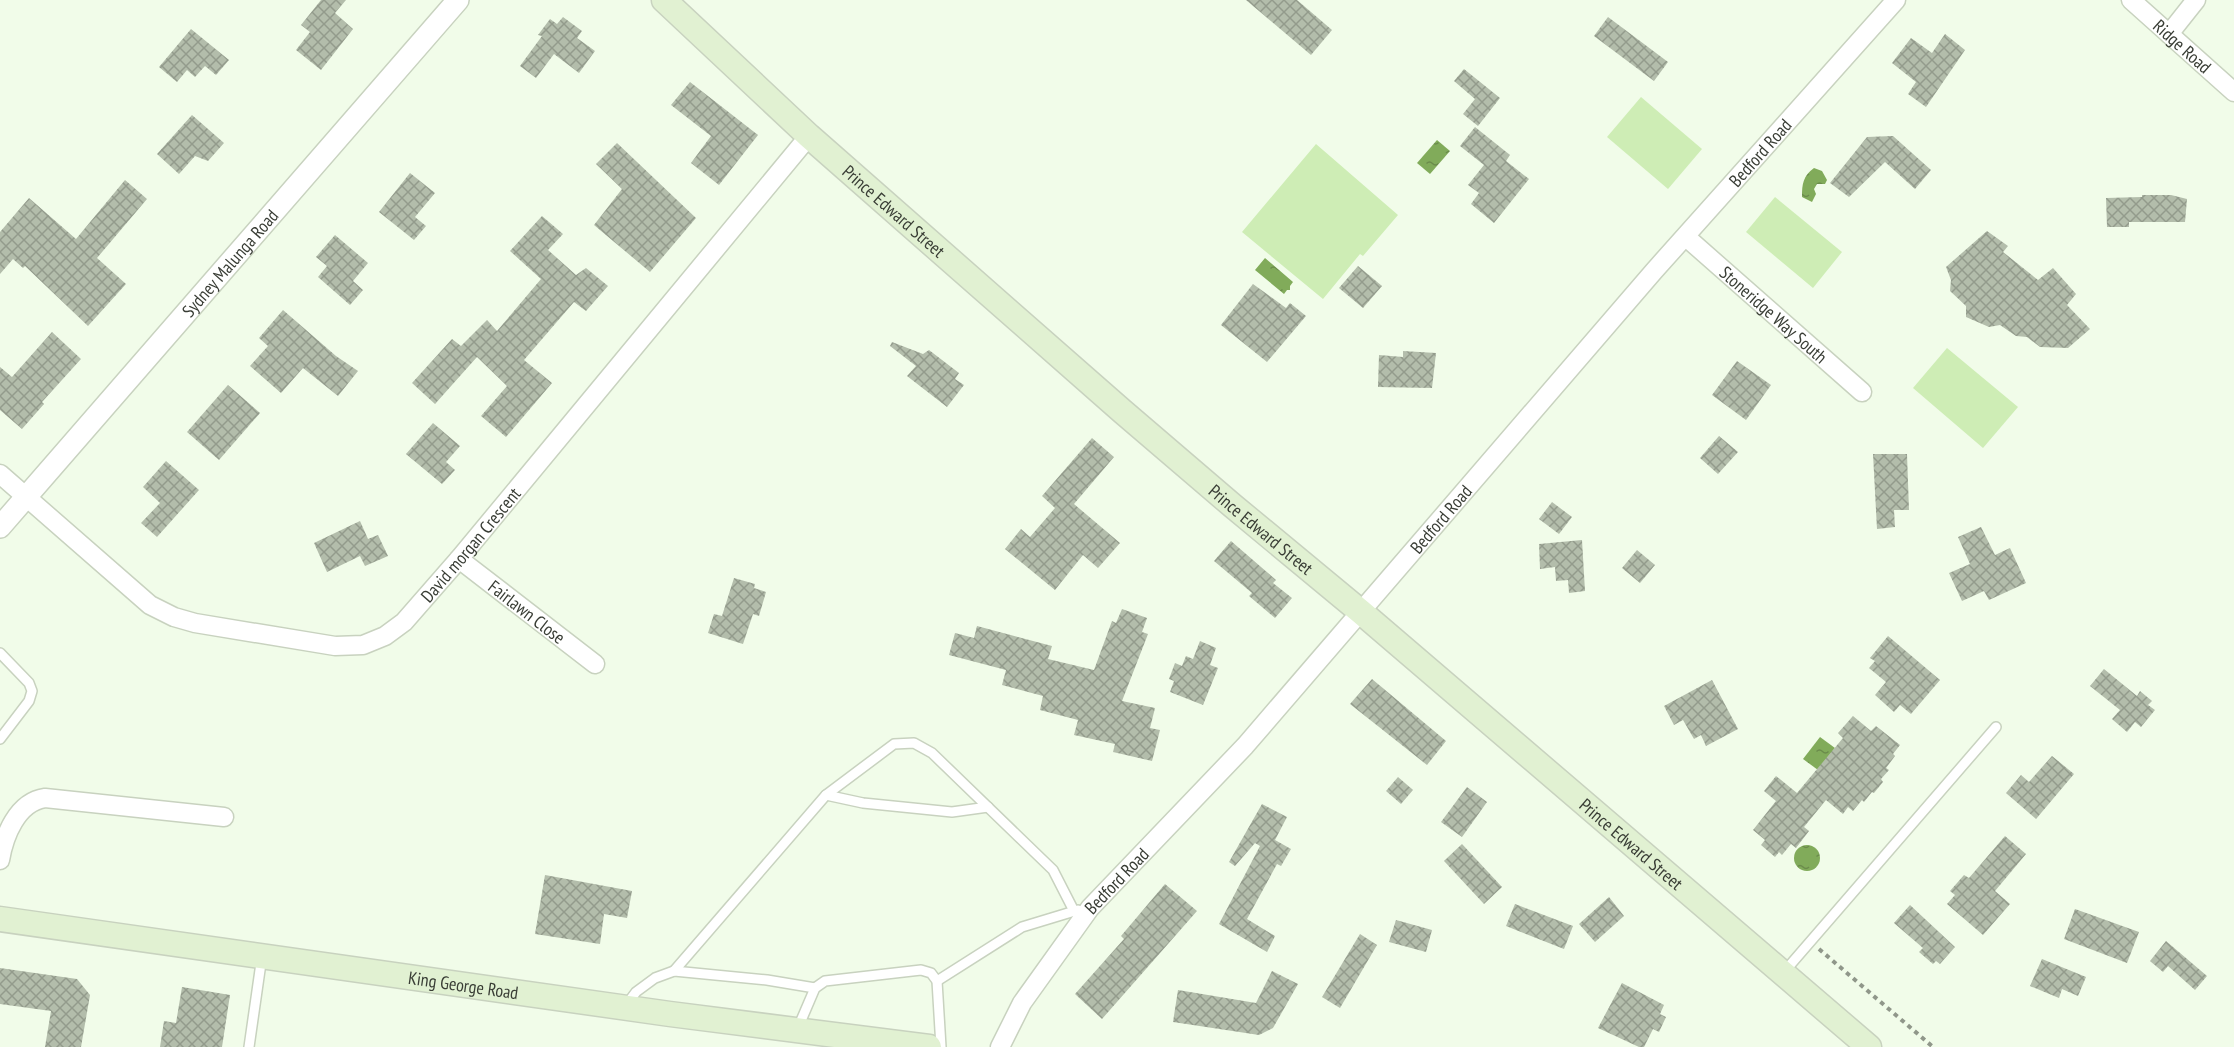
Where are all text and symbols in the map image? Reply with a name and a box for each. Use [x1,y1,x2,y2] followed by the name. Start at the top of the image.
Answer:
[2149,14,2216,78] street label: Ridge Road
[1724,114,1796,191] street label: Bedford Road
[838,160,950,262] street label: Prince Edward Street
[176,204,283,322] street label: Sydney Malunga Road
[1715,261,1832,368] street label: Stoneridge Way South
[1204,479,1318,579] street label: Prince Edward Street
[1405,480,1476,558] street label: Bedford Road
[415,482,525,607] street label: David morgan Crescent
[484,575,570,648] street label: Fairlawn Close
[1575,793,1688,894] street label: Prince Edward Street
[1079,843,1153,919] street label: Bedford Road
[407,966,520,1004] street label: King George Road

